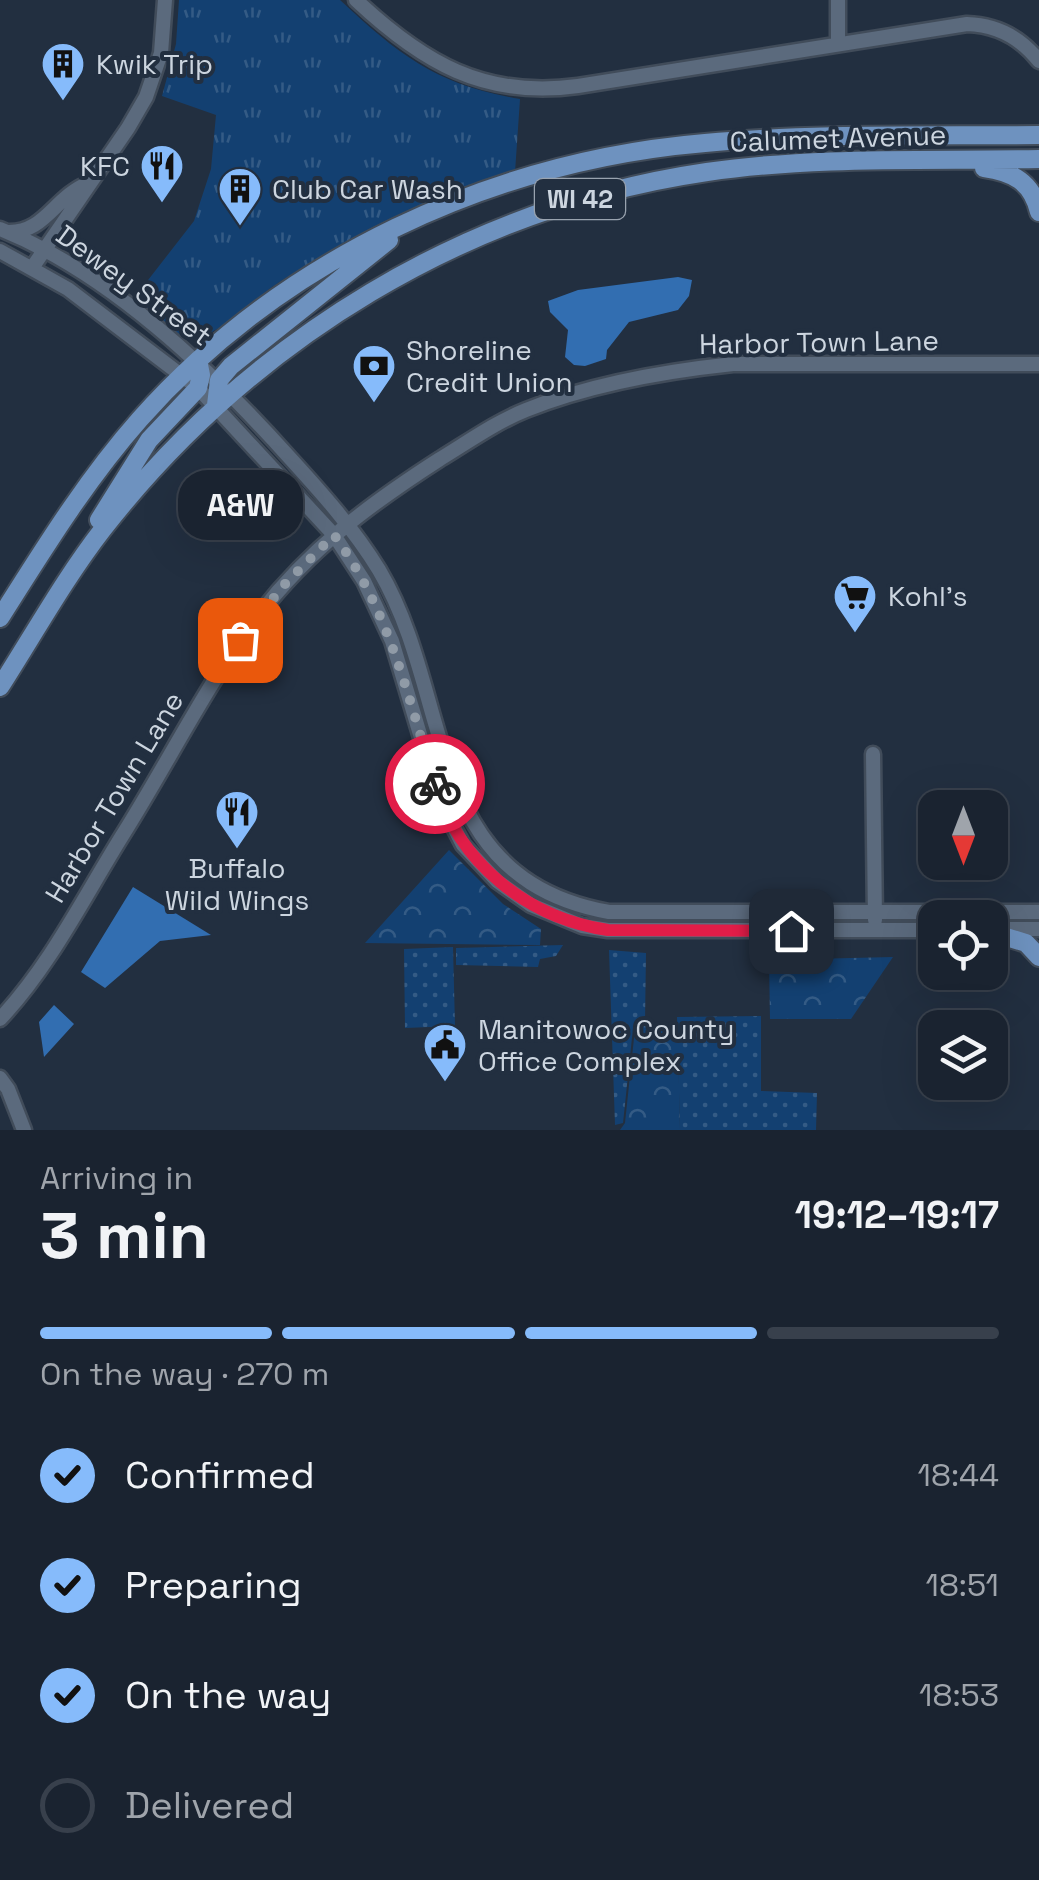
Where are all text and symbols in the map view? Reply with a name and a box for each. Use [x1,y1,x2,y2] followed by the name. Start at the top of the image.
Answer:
[40,41,86,102] building icon: Kwik Trip
[96,46,213,82] place label: Kwik Trip
[729,116,947,160] street label: Calumet Avenue
[139,143,185,204] restaurant icon: KFC
[80,148,130,184] place label: KFC
[217,166,263,227] building icon: Club Car Wash
[272,171,463,207] place label: Club Car Wash
[535,179,625,219] road number: WI 42
[49,217,219,353] street label: Dewey Street
[699,322,939,362] street label: Harbor Town Lane
[406,332,573,400] place label: Shoreline Credit Union
[351,343,397,404] bank icon: Shoreline Credit Union
[178,470,302,540] callout: A&W
[207,485,274,525] text: A&W
[832,573,878,634] supermarket icon: Kohl's
[888,578,968,614] place label: Kohl's
[198,598,283,683] pin
[213,613,268,668] icon: bag
[37,685,191,909] street label: Harbor Town Lane
[385,734,485,834] courier
[408,757,463,812] icon: bike
[214,789,260,850] restaurant icon: Buffalo Wild Wings
[918,790,1008,880] north arrow
[918,790,1008,1100] map controls
[165,850,309,918] place label: Buffalo Wild Wings
[749,889,834,974] pin
[918,900,1008,990] button: locate
[764,904,819,959] icon: home
[918,1010,1008,1100] button: layers
[478,1011,734,1079] place label: Manitowoc County Office Complex
[422,1022,468,1083] public building icon: Manitowoc County Office Complex
[40,1158,193,1198] text: Arriving in
[795,1191,999,1239] text: 19:12–19:17
[40,1194,209,1277] text: 3 min
[40,1354,329,1394] text: On the way · 270 m
[40,1448,95,1503] icon: check
[125,1451,315,1499] text: Confirmed
[918,1455,999,1495] text: 18:44
[40,1558,95,1613] icon: check
[125,1561,302,1609] text: Preparing
[926,1565,999,1605] text: 18:51
[40,1668,95,1723] icon: check
[125,1671,331,1719] text: On the way
[919,1675,999,1715] text: 18:53
[125,1781,294,1829] text: Delivered

